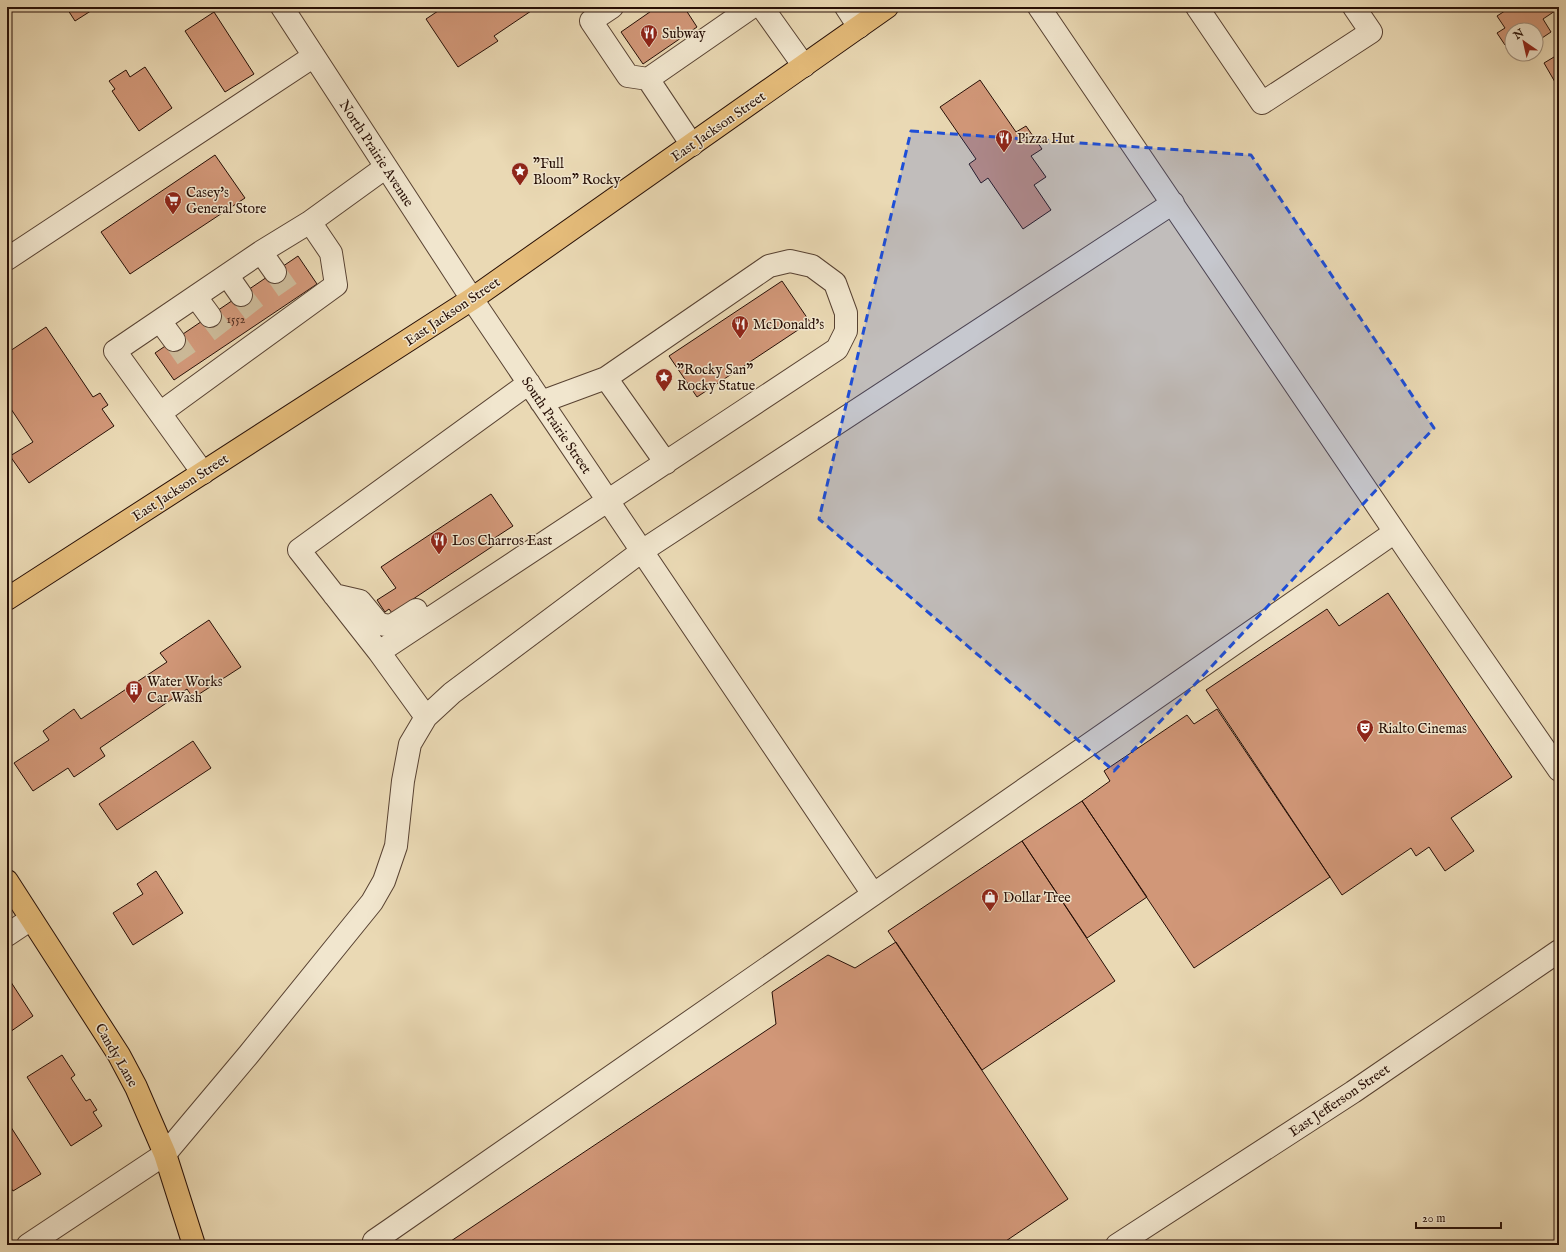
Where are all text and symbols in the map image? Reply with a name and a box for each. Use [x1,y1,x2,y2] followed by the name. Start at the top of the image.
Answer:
[1504,22,1544,62] north arrow
[639,23,659,48] restaurant icon: Subway
[662,25,706,43] place label: Subway
[1510,26,1527,44] text: N
[668,87,769,166] street label: East Jackson Street
[335,97,418,211] street label: North Prairie Avenue
[994,128,1014,153] restaurant icon: Pizza Hut
[1017,130,1075,148] place label: Pizza Hut
[533,155,621,189] place label: "Full Bloom" Rocky
[510,161,530,186] place icon: "Full Bloom" Rocky
[186,184,267,218] place label: Casey's General Store
[163,190,183,215] supermarket icon: Casey's General Store
[401,273,504,350] street label: East Jackson Street
[227,312,246,327] house number: 1552
[730,314,750,339] restaurant icon: McDonald's
[753,316,824,334] place label: McDonald's
[677,361,756,395] place label: "Rocky San" Rocky Statue
[654,367,674,392] place icon: "Rocky San" Rocky Statue
[517,374,595,478] street label: South Prairie Street
[129,450,232,526] street label: East Jackson Street
[429,530,449,555] restaurant icon: Los Charros East
[452,532,553,550] place label: Los Charros East
[147,673,223,707] place label: Water Works Car Wash
[124,679,144,704] building icon: Water Works Car Wash
[1355,718,1375,743] theatre icon: Rialto Cinemas
[1378,720,1467,738] place label: Rialto Cinemas
[980,887,1000,912] shop icon: Dollar Tree
[1003,889,1071,907] place label: Dollar Tree
[91,1020,142,1091] street label: Candy Lane
[1286,1060,1394,1141] street label: East Jefferson Street
[1416,1204,1501,1230] scale bar
[1422,1211,1445,1226] text: 20 m

